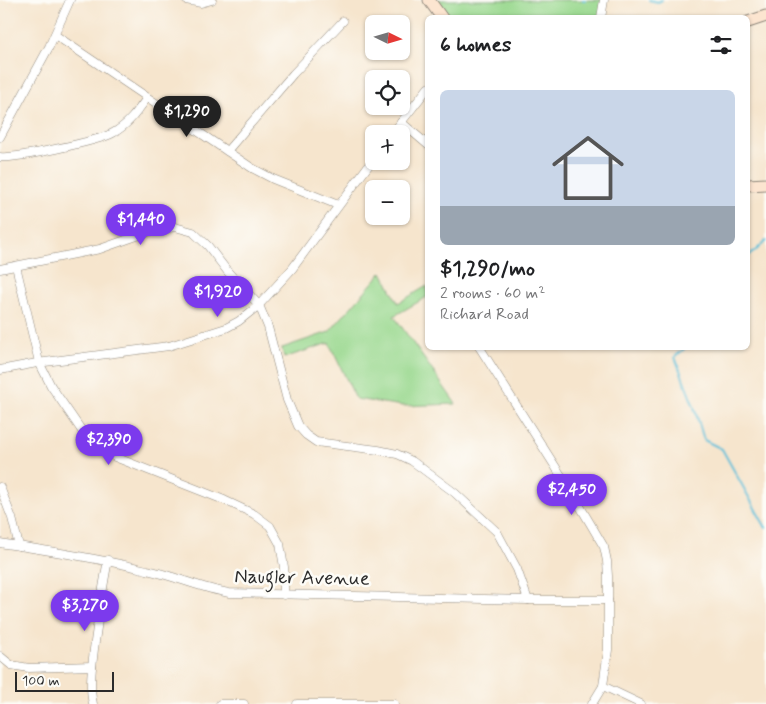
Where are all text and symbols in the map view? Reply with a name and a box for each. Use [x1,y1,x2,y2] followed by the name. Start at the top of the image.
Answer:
[365,15,410,60] north arrow
[365,15,410,225] map controls
[440,31,511,59] text: 6 homes
[707,31,735,59] icon: filters
[365,70,410,115] button: locate
[146,96,228,138] pin: $1,290
[164,101,210,122] text: $1,290
[543,123,633,213] icon: home
[365,125,410,170] button: +
[365,180,410,225] button: −
[100,204,182,246] pin: $1,440
[117,209,165,230] text: $1,440
[440,255,535,283] text: $1,290/mo
[177,276,259,318] pin: $1,920
[194,281,242,302] text: $1,920
[440,283,545,304] text: 2 rooms · 60 m²
[440,304,529,325] text: Richard Road
[68,424,150,466] pin: $2,390
[87,429,131,450] text: $2,390
[531,474,613,516] pin: $2,450
[548,479,596,500] text: $2,450
[234,563,370,595] street label: Naugler Avenue
[44,590,126,632] pin: $3,270
[62,595,108,616] text: $3,270
[15,669,114,692] scale bar
[22,672,60,690] text: 100 m

